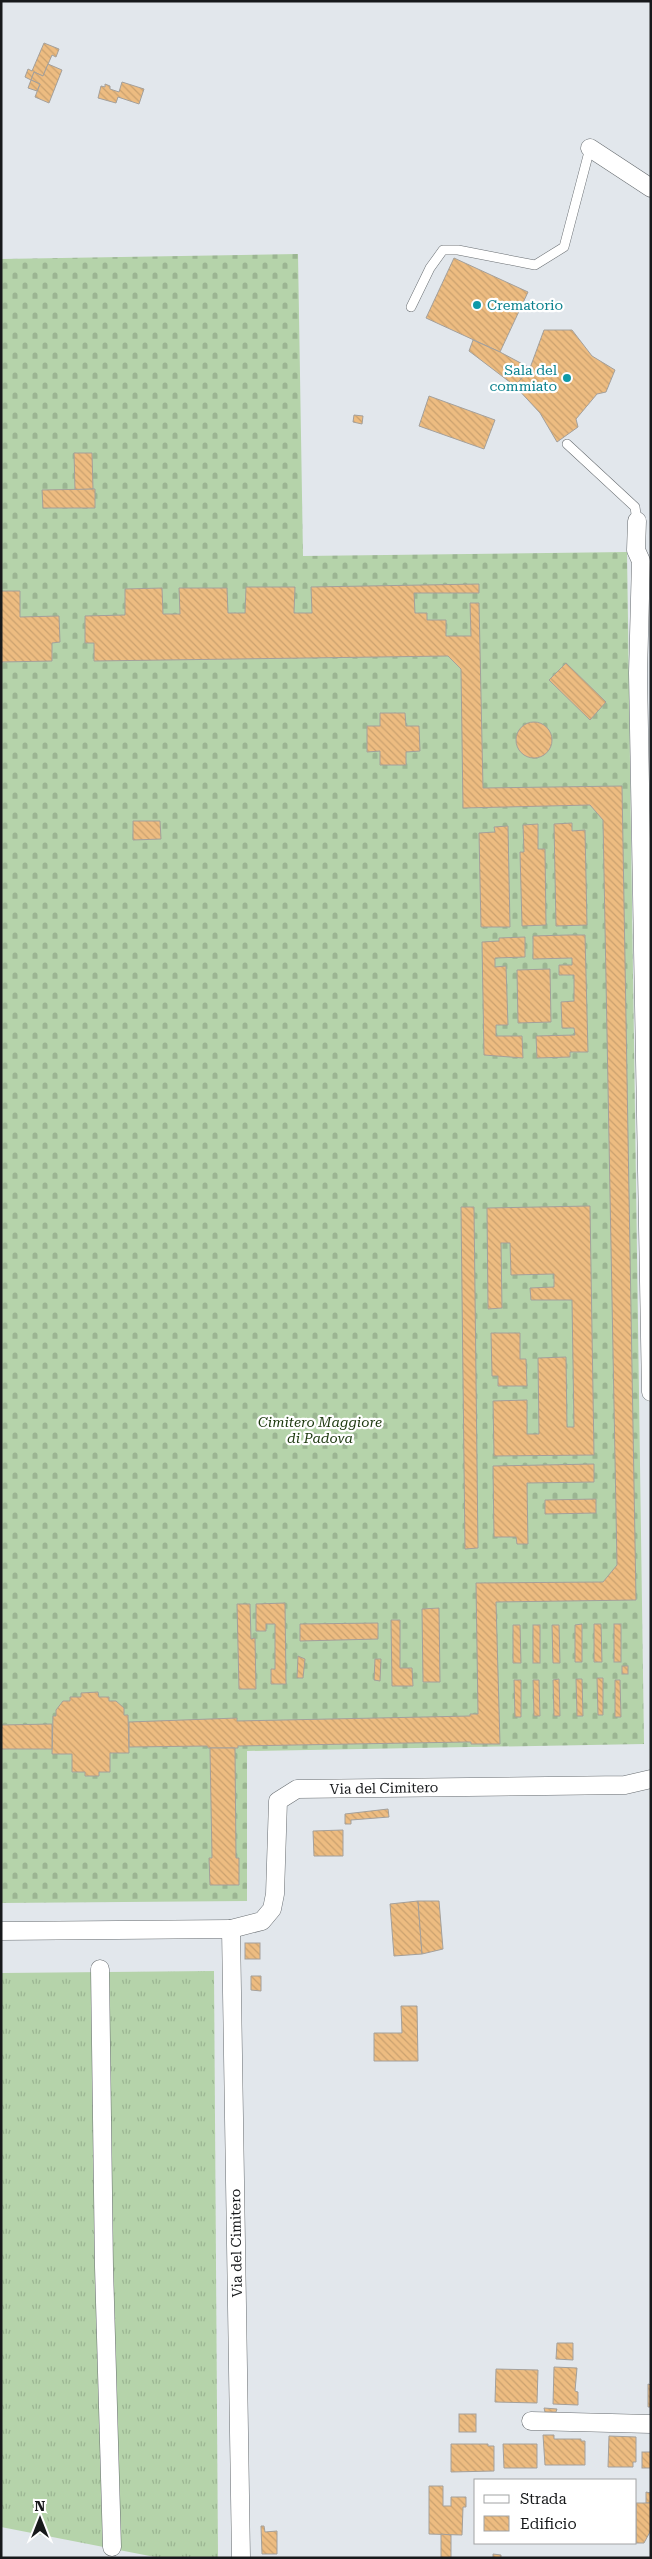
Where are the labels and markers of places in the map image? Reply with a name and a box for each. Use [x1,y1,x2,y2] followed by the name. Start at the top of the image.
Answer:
[487,297,563,313] place label: Crematorio
[471,299,483,311] marker: Crematorio
[489,362,558,394] place label: Sala del commiato
[561,372,573,384] marker: Sala del commiato

